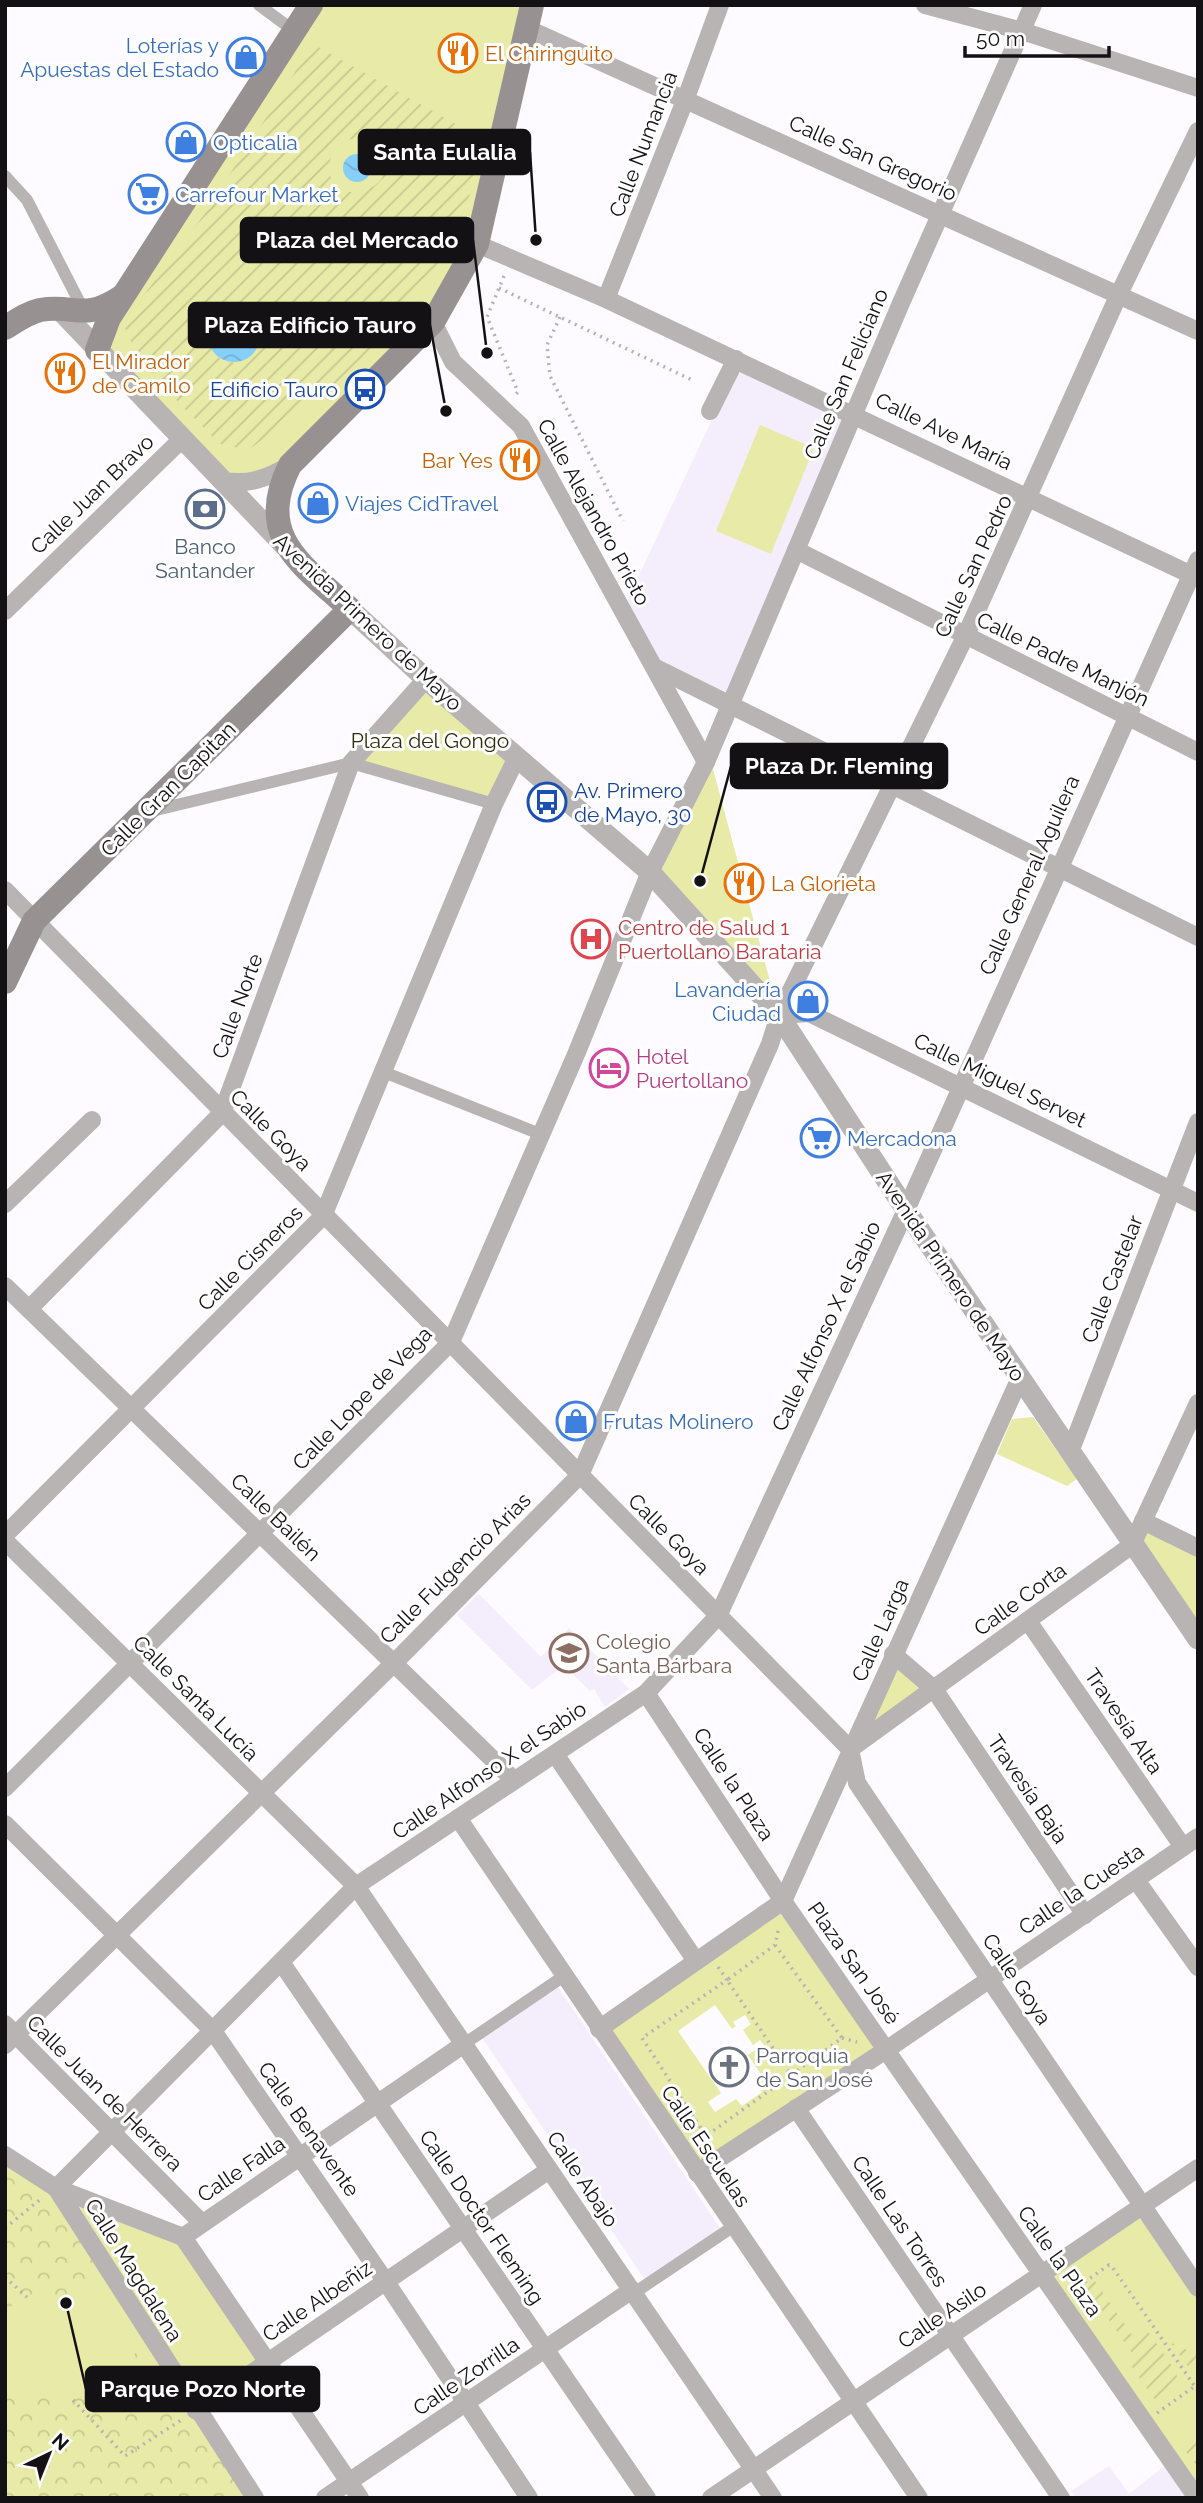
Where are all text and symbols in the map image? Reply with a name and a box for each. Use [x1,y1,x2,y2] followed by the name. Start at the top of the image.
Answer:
[965,14,1108,58] scale bar
[976,26,1025,51] text: 50 m
[437,32,479,74] restaurant icon: El Chiringuito
[20,33,219,82] place label: Loterías y Apuestas del Estado
[225,36,267,78] shop icon: Loterías y Apuestas del Estado
[485,41,613,66] place label: El Chiringuito
[604,68,682,220] street label: Calle Numancia
[785,110,961,206] street label: Calle San Gregorio
[165,121,207,163] shop icon: Opticalia
[213,130,298,155] place label: Opticalia
[359,130,530,174] callout: Santa Eulalia
[373,138,517,165] text: Santa Eulalia
[127,173,169,215] supermarket icon: Carrefour Market
[175,182,338,207] place label: Carrefour Market
[241,218,473,262] callout: Plaza del Mercado
[256,226,458,253] text: Plaza del Mercado
[799,285,893,463] street label: Calle San Feliciano
[189,303,430,347] callout: Plaza Edificio Tauro
[204,311,416,338] text: Plaza Edificio Tauro
[92,349,191,398] place label: El Mirador de Camilo
[44,352,86,394] restaurant icon: El Mirador de Camilo
[344,368,386,410] bus stop icon: Edificio Tauro
[210,377,338,402] place label: Edificio Tauro
[871,387,1017,475] street label: Calle Ave María
[532,414,656,610] street label: Calle Alejandro Prieto
[25,429,159,559] street label: Calle Juan Bravo
[499,439,541,481] restaurant icon: Bar Yes
[422,448,493,473] place label: Bar Yes
[297,482,339,524] shop icon: Viajes CidTravel
[184,488,226,530] bank icon: Banco Santander
[345,491,498,516] place label: Viajes CidTravel
[929,491,1017,641] street label: Calle San Pedro
[269,528,467,716] street label: Avenida Primero de Mayo
[155,534,256,583] place label: Banco Santander
[973,606,1153,712] street label: Calle Padre Manjón
[95,716,241,862] street label: Calle Gran Capitan
[351,728,509,753] park label: Plaza del Gongo
[731,744,947,788] callout: Plaza Dr. Fleming
[745,752,933,779] text: Plaza Dr. Fleming
[974,771,1084,979] street label: Calle General Aguilera
[574,778,691,827] place label: Av. Primero de Mayo, 30
[526,781,568,823] bus stop icon: Av. Primero de Mayo, 30
[723,862,765,904] restaurant icon: La Glorieta
[771,871,876,896] place label: La Glorieta
[618,915,822,964] place label: Centro de Salud 1 Puertollano Barataria
[570,918,612,960] hospital icon: Centro de Salud 1 Puertollano Barataria
[206,950,268,1062] street label: Calle Norte
[674,977,781,1026] place label: Lavandería Ciudad
[787,980,829,1022] shop icon: Lavandería Ciudad
[910,1027,1090,1133] street label: Calle Miguel Servet
[636,1044,748,1093] place label: Hotel Puertollano
[588,1047,630,1089] hotel icon: Hotel Puertollano
[225,1084,317,1176] street label: Calle Goya
[799,1117,841,1159] supermarket icon: Mercadona
[847,1126,957,1151] place label: Mercadona
[871,1166,1031,1386] street label: Avenida Primero de Mayo
[192,1200,308,1316] street label: Calle Cisneros
[1076,1211,1148,1346] street label: Calle Castelar
[766,1217,886,1435] street label: Calle Alfonso X el Sabio
[287,1321,437,1475] street label: Calle Lope de Vega
[555,1400,597,1442] shop icon: Frutas Molinero
[603,1409,754,1434] place label: Frutas Molinero
[226,1468,326,1566] street label: Calle Bailén
[374,1487,536,1649] street label: Calle Fulgencio Arias
[623,1488,715,1580] street label: Calle Goya
[969,1557,1071,1641] street label: Calle Corta
[846,1575,914,1685] street label: Calle Larga
[596,1629,732,1678] place label: Colegio Santa Bárbara
[128,1630,264,1766] street label: Calle Santa Lucía
[548,1632,590,1674] school or university icon: Colegio Santa Bárbara
[1080,1664,1168,1778] street label: Travesía Alta
[387,1696,591,1844] street label: Calle Alfonso X el Sabio
[688,1723,780,1845] street label: Calle la Plaza
[983,1730,1073,1848] street label: Travesía Baja
[1014,1838,1148,1940] street label: Calle la Cuesta
[803,1897,905,2029] street label: Plaza San José
[977,1929,1057,2029] street label: Calle Goya
[22,2010,188,2176] street label: Calle Juan de Herrera
[756,2043,873,2092] place label: Parroquia de San José
[708,2046,750,2088] church icon: Parroquia de San José
[253,2057,365,2201] street label: Calle Benavente
[656,2080,756,2212] street label: Calle Escuelas
[414,2125,550,2309] street label: Calle Doctor Fleming
[542,2126,624,2232] street label: Calle Abajo
[192,2131,290,2207] street label: Calle Falla
[847,2150,953,2292] street label: Calle Las Torres
[80,2194,188,2346] street label: Calle Magdalena
[1013,2201,1107,2321] street label: Calle la Plaza
[258,2255,376,2347] street label: Calle Albeñiz
[893,2276,991,2354] street label: Calle Asilo
[408,2331,524,2421] street label: Calle Zorrilla
[86,2367,319,2411] callout: Parque Pozo Norte
[100,2375,306,2402] text: Parque Pozo Norte
[14,2419,84,2489] north arrow
[48,2429,73,2455] text: N

